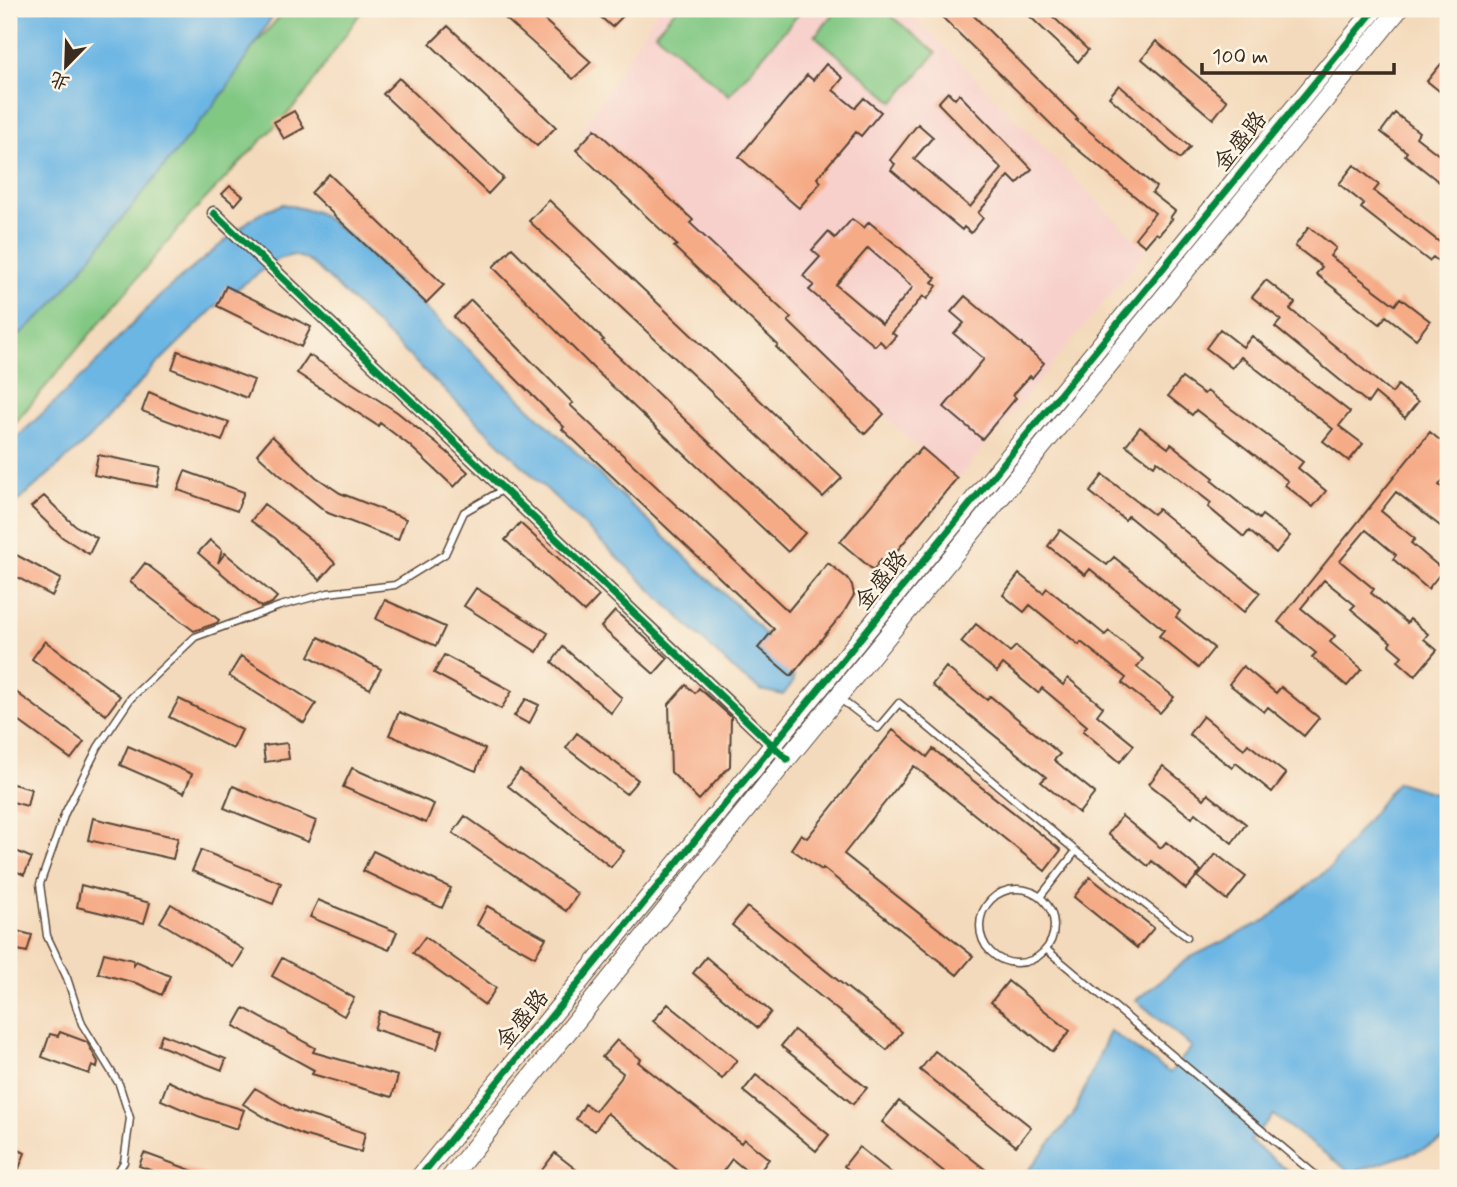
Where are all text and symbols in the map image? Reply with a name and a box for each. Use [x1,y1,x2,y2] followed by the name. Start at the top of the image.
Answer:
[32,32,102,102] north arrow
[1202,32,1394,76] scale bar
[1212,43,1268,71] text: 100 m
[46,65,74,95] text: 北
[1208,106,1274,178] street label: 金盛路
[849,545,915,617] street label: 金盛路
[490,984,556,1056] street label: 金盛路

